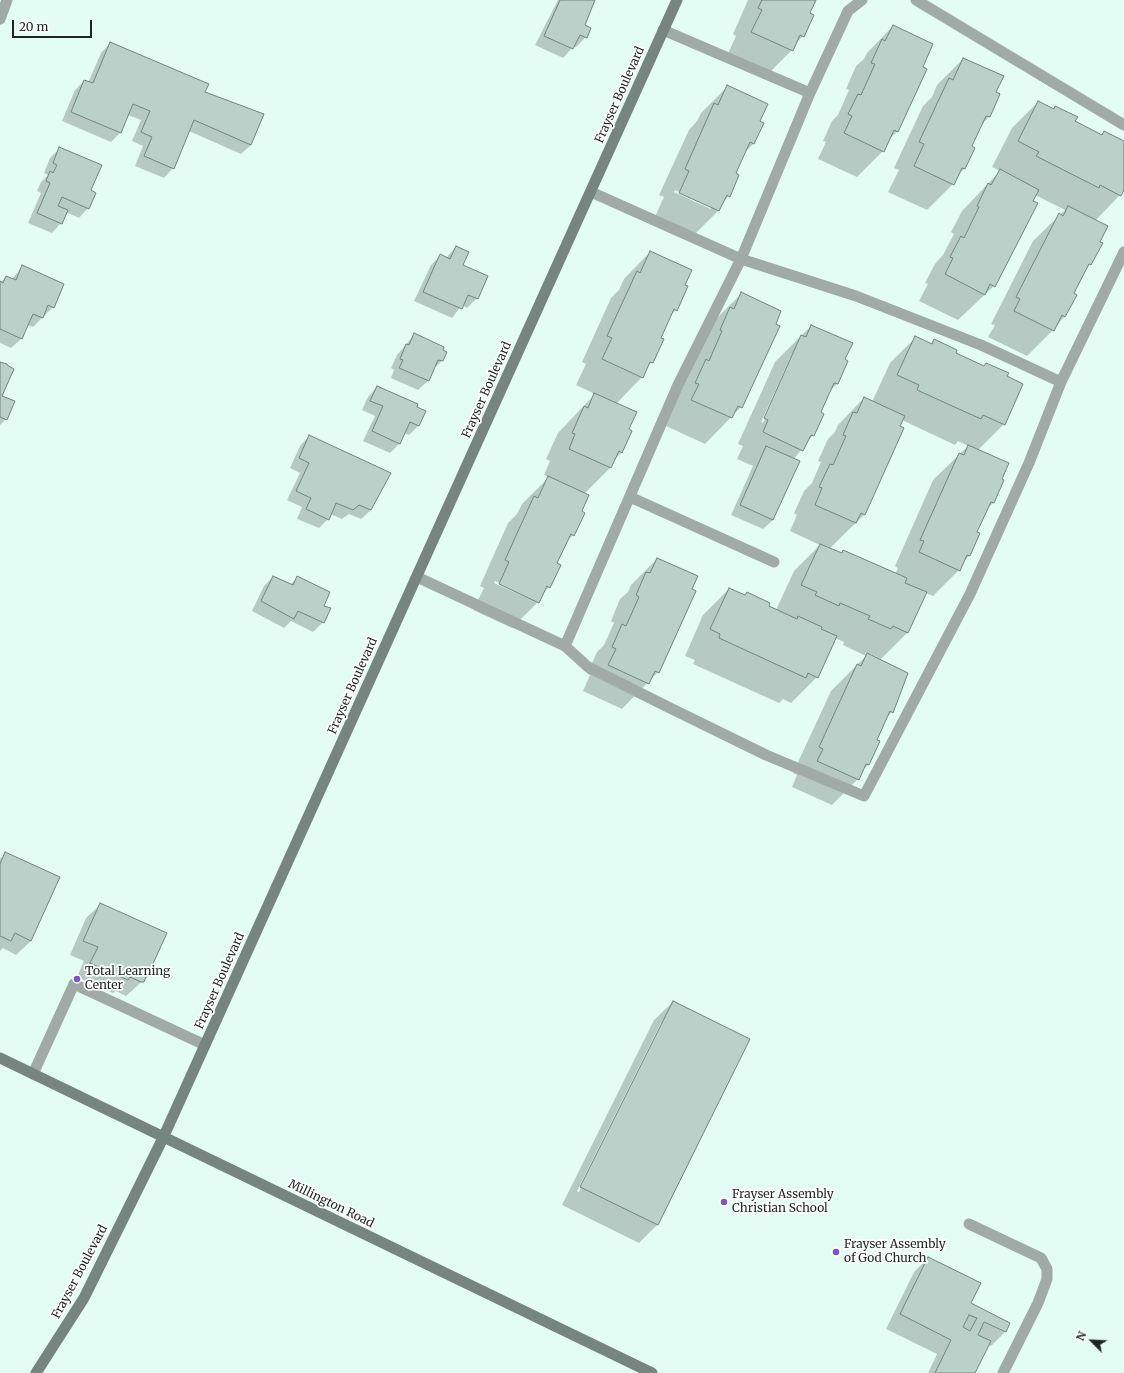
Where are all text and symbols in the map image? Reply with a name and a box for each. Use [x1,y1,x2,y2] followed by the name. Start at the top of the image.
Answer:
[14,12,94,38] scale bar
[19,19,48,34] text: 20 m
[592,44,648,146] street label: Frayser Boulevard
[459,339,515,441] street label: Frayser Boulevard
[325,635,381,737] street label: Frayser Boulevard
[192,930,248,1032] street label: Frayser Boulevard
[85,965,170,993] place label: Total Learning Center
[72,974,82,984] marker: Total Learning Center
[286,1177,376,1231] street label: Millington Road
[732,1188,834,1216] place label: Frayser Assembly Christian School
[719,1197,729,1207] marker: Frayser Assembly Christian School
[49,1223,111,1321] street label: Frayser Boulevard
[844,1238,946,1266] place label: Frayser Assembly of God Church
[831,1247,841,1257] marker: Frayser Assembly of God Church
[1072,1321,1112,1361] north arrow
[1073,1329,1089,1343] text: N

